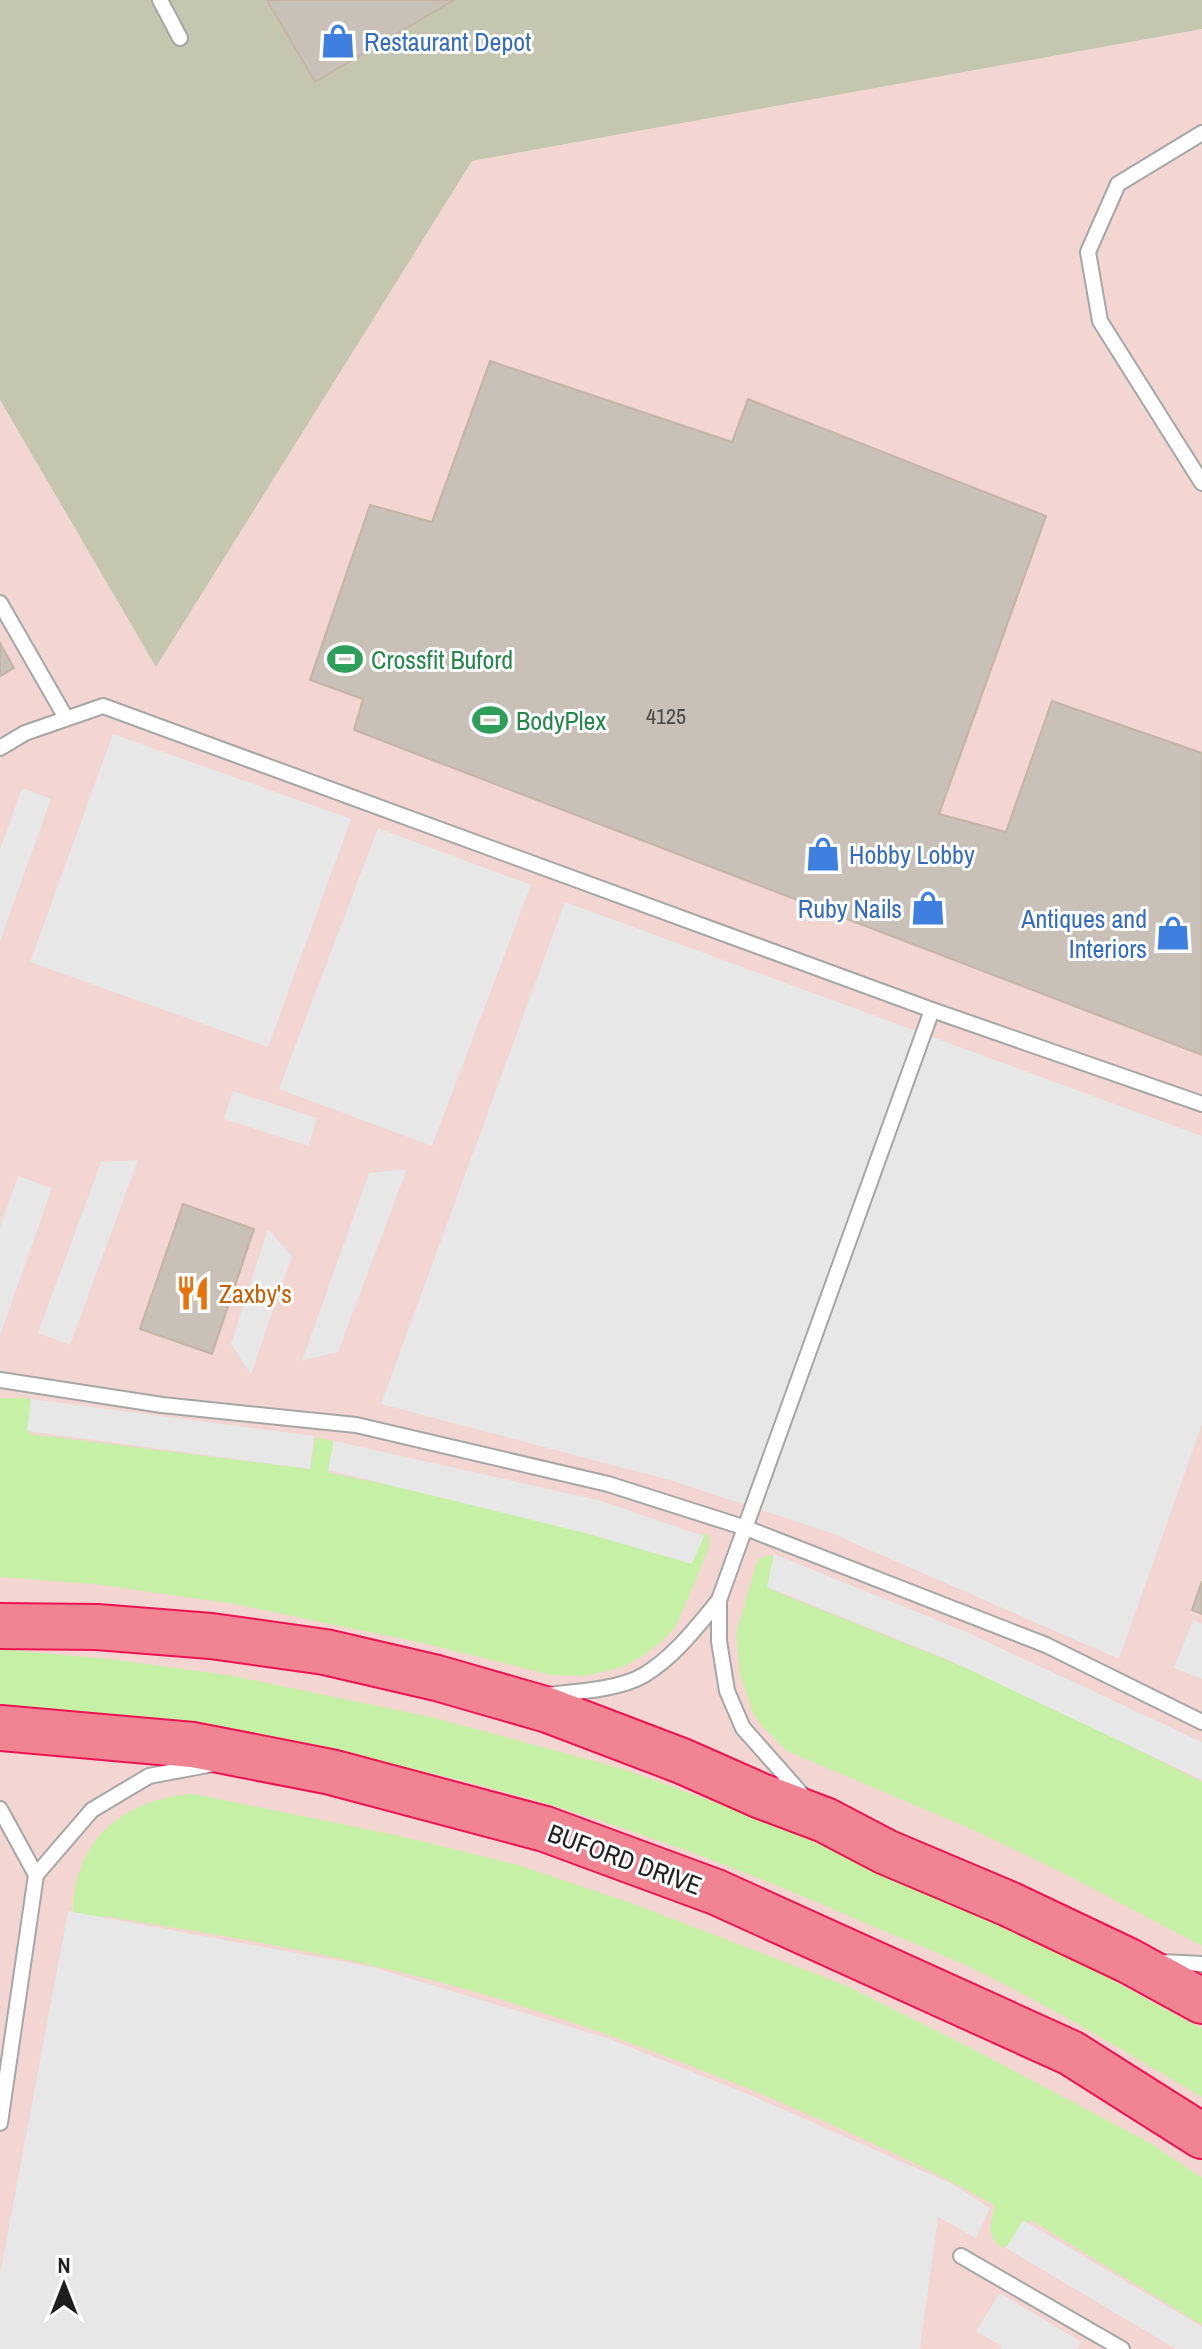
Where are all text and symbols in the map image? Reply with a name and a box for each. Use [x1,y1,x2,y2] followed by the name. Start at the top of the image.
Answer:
[319,22,357,60] shop icon: Restaurant Depot
[364,24,531,59] place label: Restaurant Depot
[326,640,364,678] sports icon: Crossfit Buford
[371,642,513,677] place label: Crossfit Buford
[471,701,509,739] sports icon: BodyPlex
[646,701,686,731] house number: 4125
[516,703,606,738] place label: BodyPlex
[804,835,842,873] shop icon: Hobby Lobby
[849,837,975,872] place label: Hobby Lobby
[909,889,947,927] shop icon: Ruby Nails
[798,891,902,926] place label: Ruby Nails
[1020,901,1147,966] place label: Antiques and Interiors
[1154,914,1192,952] shop icon: Antiques and Interiors
[174,1274,212,1312] restaurant icon: Zaxby's
[219,1276,292,1311] place label: Zaxby's
[543,1815,707,1903] street label: BUFORD DRIVE
[24,2245,104,2325] north arrow
[57,2250,71,2280] text: N

